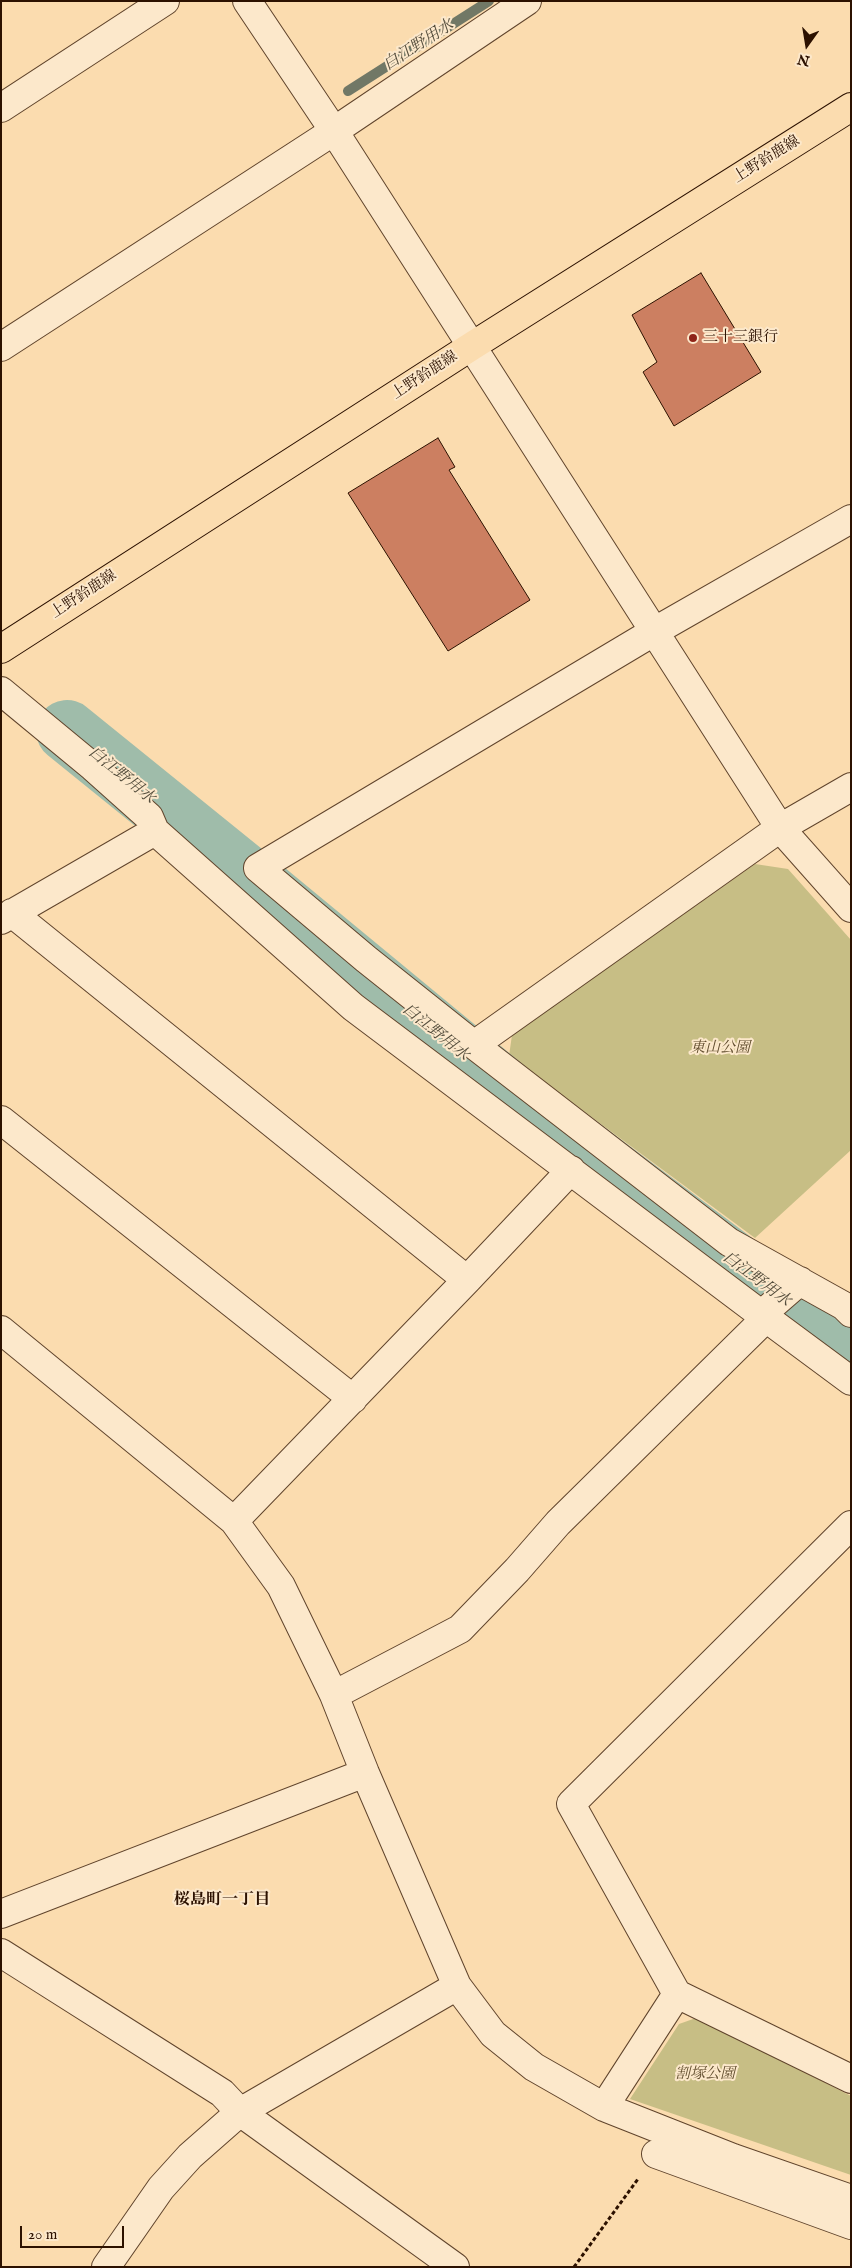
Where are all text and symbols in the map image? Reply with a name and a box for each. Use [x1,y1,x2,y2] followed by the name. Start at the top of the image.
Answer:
[380,16,458,76] water label: 白江野用水
[782,20,832,70] north arrow
[796,49,812,70] text: N
[730,132,804,188] street label: 上野鈴鹿線
[703,329,778,347] place label: 三十三銀行
[687,332,699,344] marker: 三十三銀行
[389,348,461,404] street label: 上野鈴鹿線
[48,567,120,623] street label: 上野鈴鹿線
[84,743,158,809] water label: 白江野用水
[398,1000,472,1066] water label: 白江野用水
[690,1040,750,1058] park label: 東山公園
[718,1248,794,1312] water label: 白江野用水
[174,1891,270,1911] district label: 桜島町一丁目
[675,2066,735,2084] park label: 割塚公園
[22,2216,126,2248] scale bar
[28,2225,57,2244] text: 20 m

